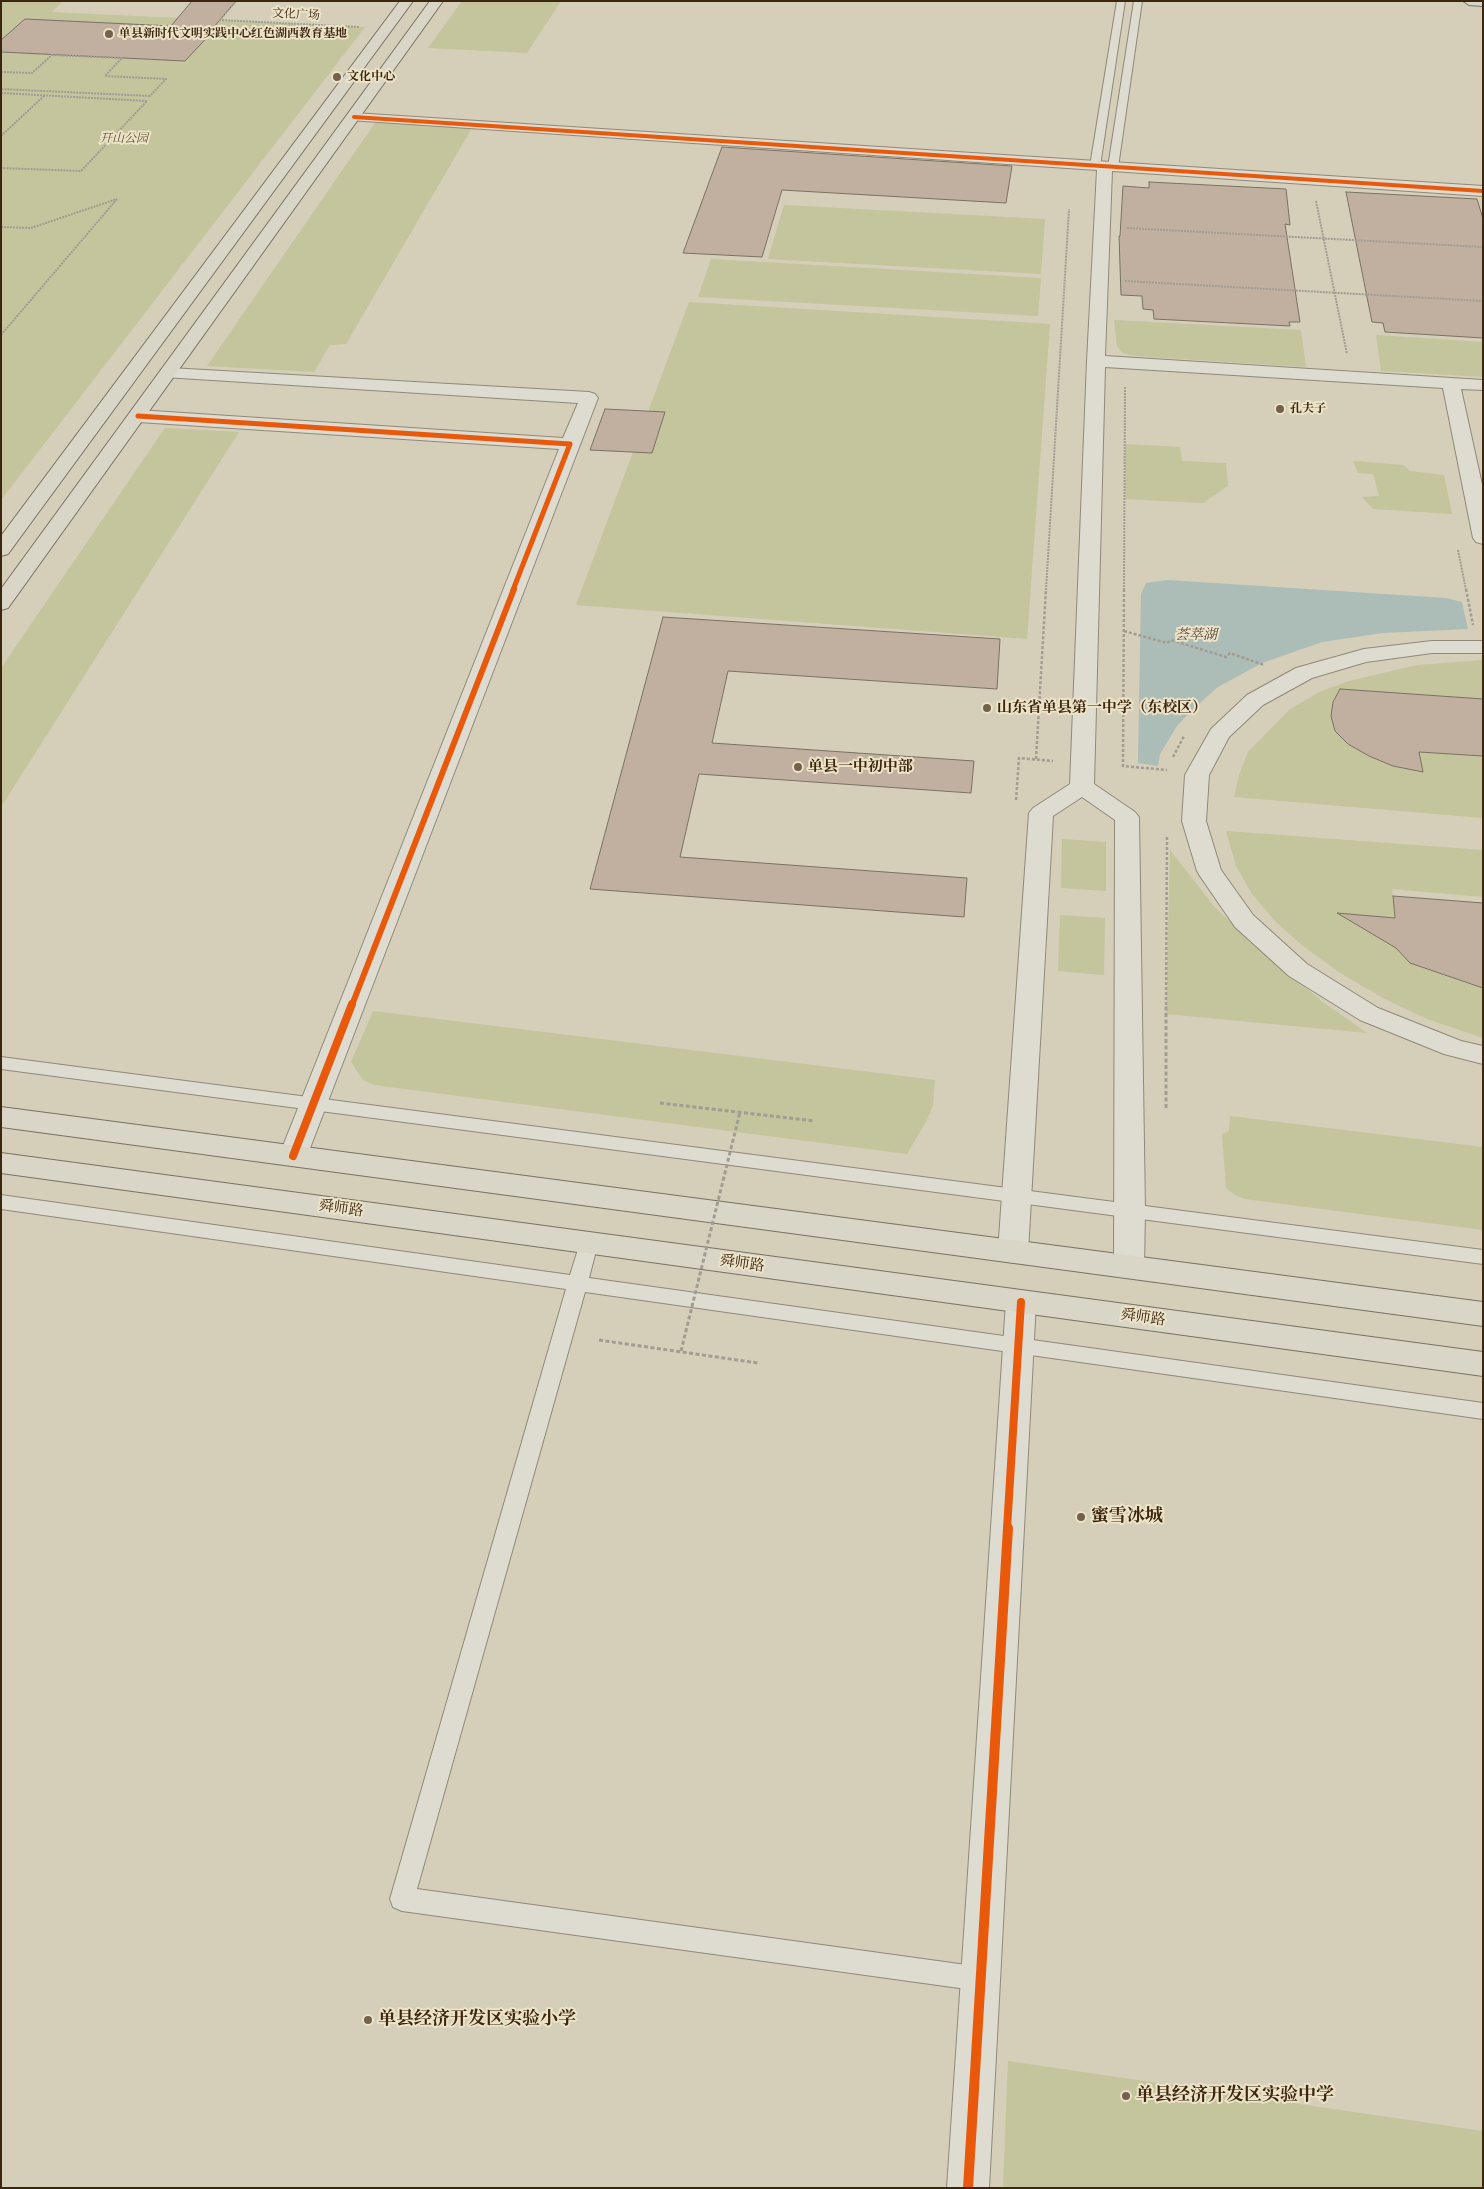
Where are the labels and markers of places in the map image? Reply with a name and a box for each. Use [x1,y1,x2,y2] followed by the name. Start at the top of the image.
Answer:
[119,27,347,41] place label: 单县新时代文明实践中心红色湖西教育基地
[103,28,115,40] marker: 单县新时代文明实践中心红色湖西教育基地
[347,70,395,84] place label: 文化中心
[331,71,343,83] marker: 文化中心
[1290,402,1326,416] place label: 孔夫子
[1274,403,1286,415] marker: 孔夫子
[997,699,1207,717] place label: 山东省单县第一中学（东校区）
[981,702,993,714] marker: 山东省单县第一中学（东校区）
[808,758,913,776] place label: 单县一中初中部
[792,761,804,773] marker: 单县一中初中部
[1091,1506,1163,1528] place label: 蜜雪冰城
[1075,1511,1087,1523] marker: 蜜雪冰城
[378,2009,576,2031] place label: 单县经济开发区实验小学
[362,2014,374,2026] marker: 单县经济开发区实验小学
[1136,2085,1334,2107] place label: 单县经济开发区实验中学
[1120,2090,1132,2102] marker: 单县经济开发区实验中学

